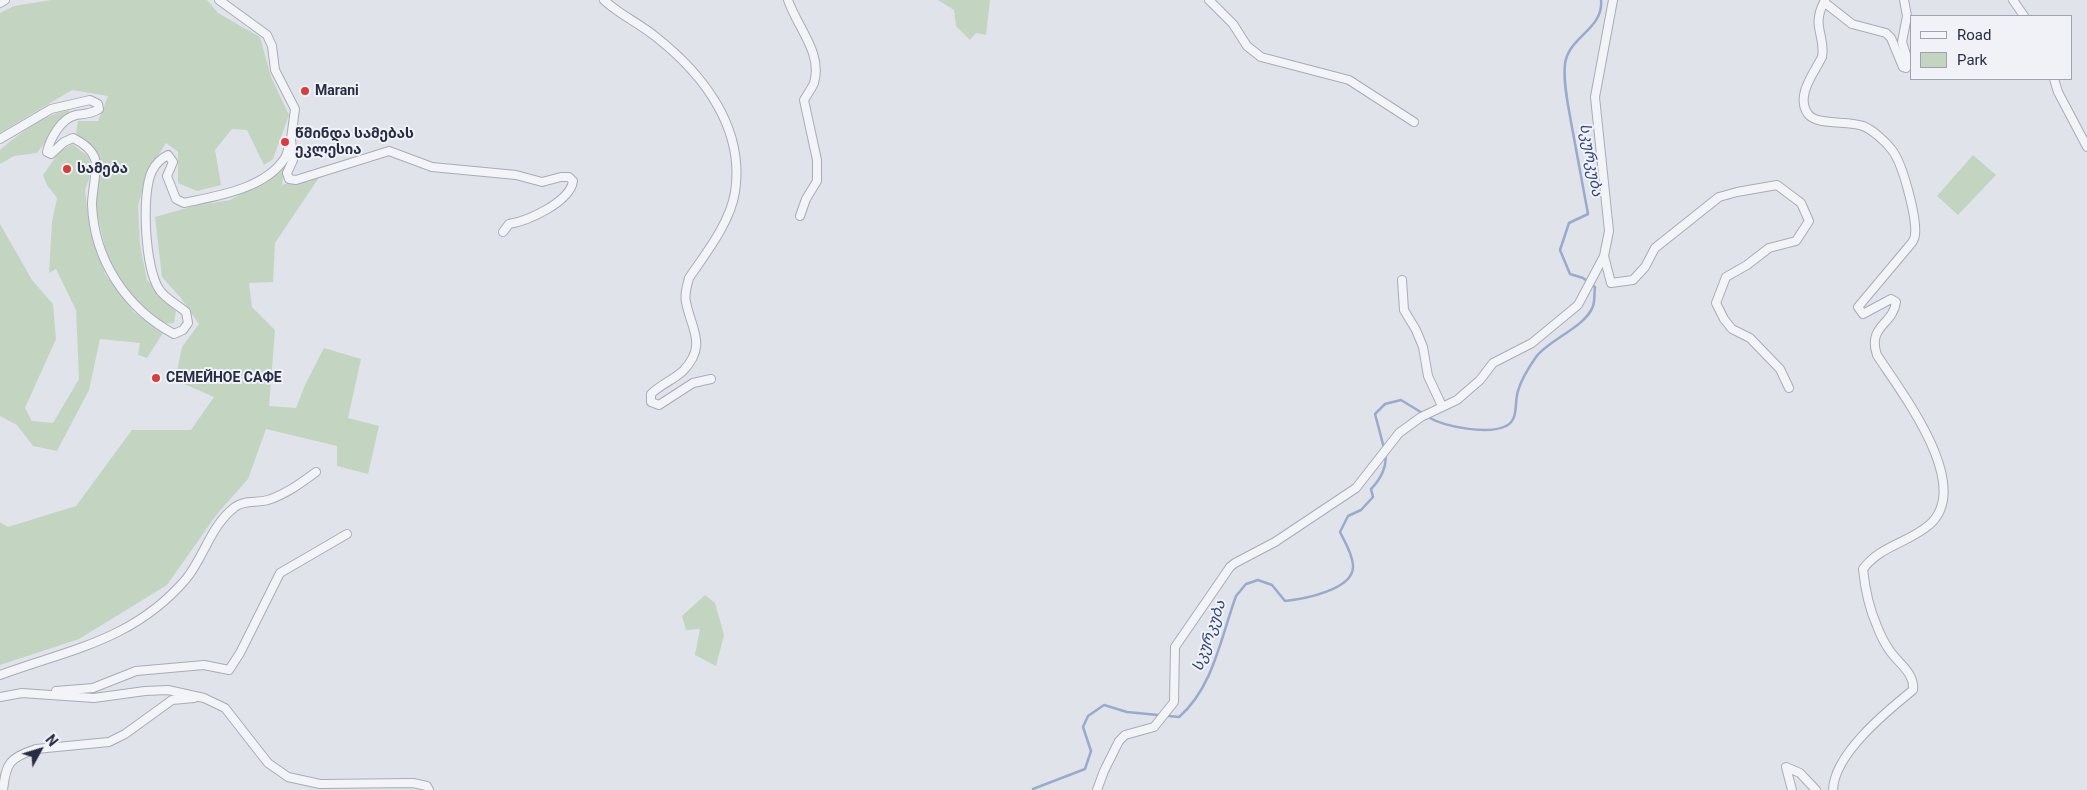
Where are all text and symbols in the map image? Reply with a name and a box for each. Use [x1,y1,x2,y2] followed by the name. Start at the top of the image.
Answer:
[1910,15,2072,80] legend
[1957,26,1991,44] text: Road
[1957,51,1987,69] text: Park
[315,83,359,99] place label: Marani
[299,85,311,97] marker: Marani
[1575,122,1605,198] water label: სკურკუბა
[295,126,414,158] place label: წმინდა სამებას ეკლესია
[279,136,291,148] marker: წმინდა სამებას ეკლესია
[77,161,128,177] place label: სამება
[61,163,73,175] marker: სამება
[166,370,282,386] place label: СЕМЕЙНОЕ САФЕ
[150,372,162,384] marker: СЕМЕЙНОЕ САФЕ
[1190,598,1230,674] water label: სკურკუბა
[15,725,65,775] north arrow
[42,732,61,749] text: N

